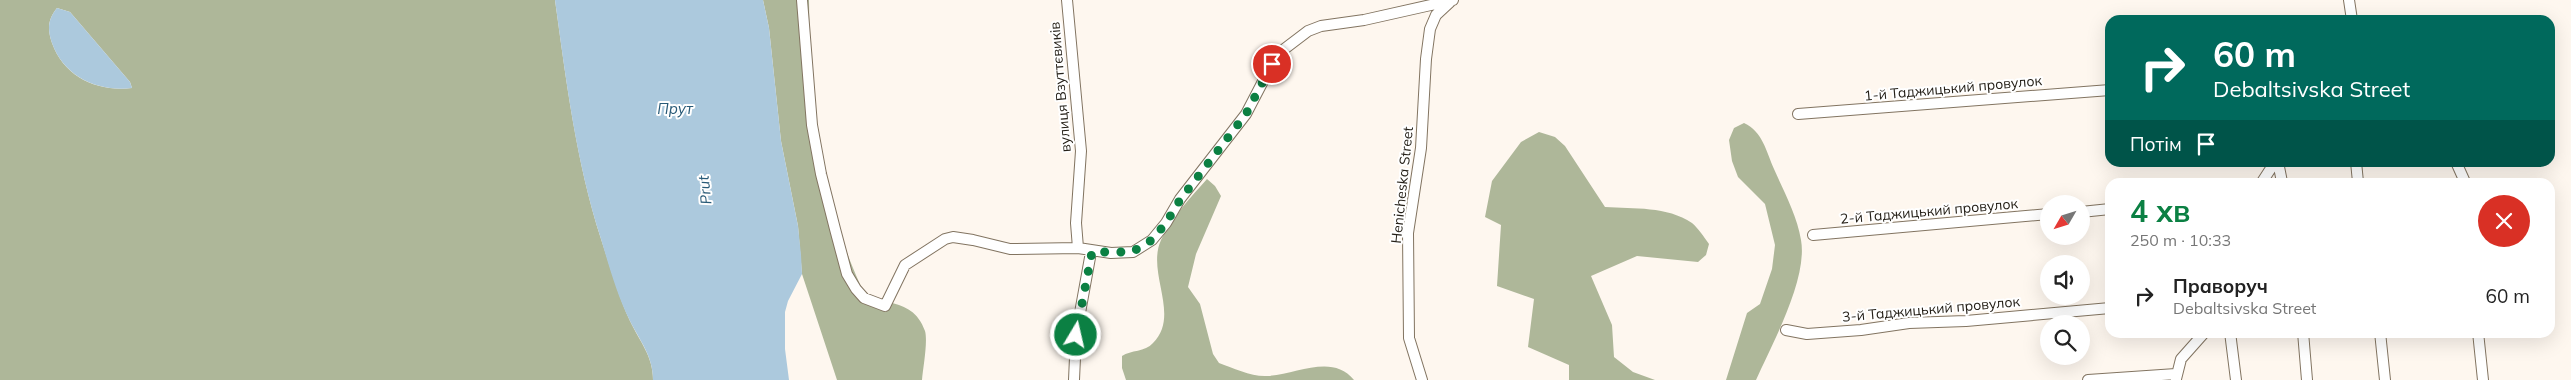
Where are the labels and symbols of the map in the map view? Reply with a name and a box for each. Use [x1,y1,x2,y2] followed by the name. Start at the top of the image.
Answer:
[1045,21,1075,153] street label: вулиця Взуттєвиків
[1251,43,1293,85] pin
[1863,71,2043,105] street label: 1-й Таджицький провулок
[657,99,694,118] water label: Прут
[1387,126,1417,244] street label: Henicheska Street
[693,174,715,205] water label: Prut
[1839,194,2019,228] street label: 2-й Таджицький провулок
[2040,195,2090,245] north arrow
[1841,292,2021,326] street label: 3-й Таджицький провулок
[1049,308,1101,360] position arrow

